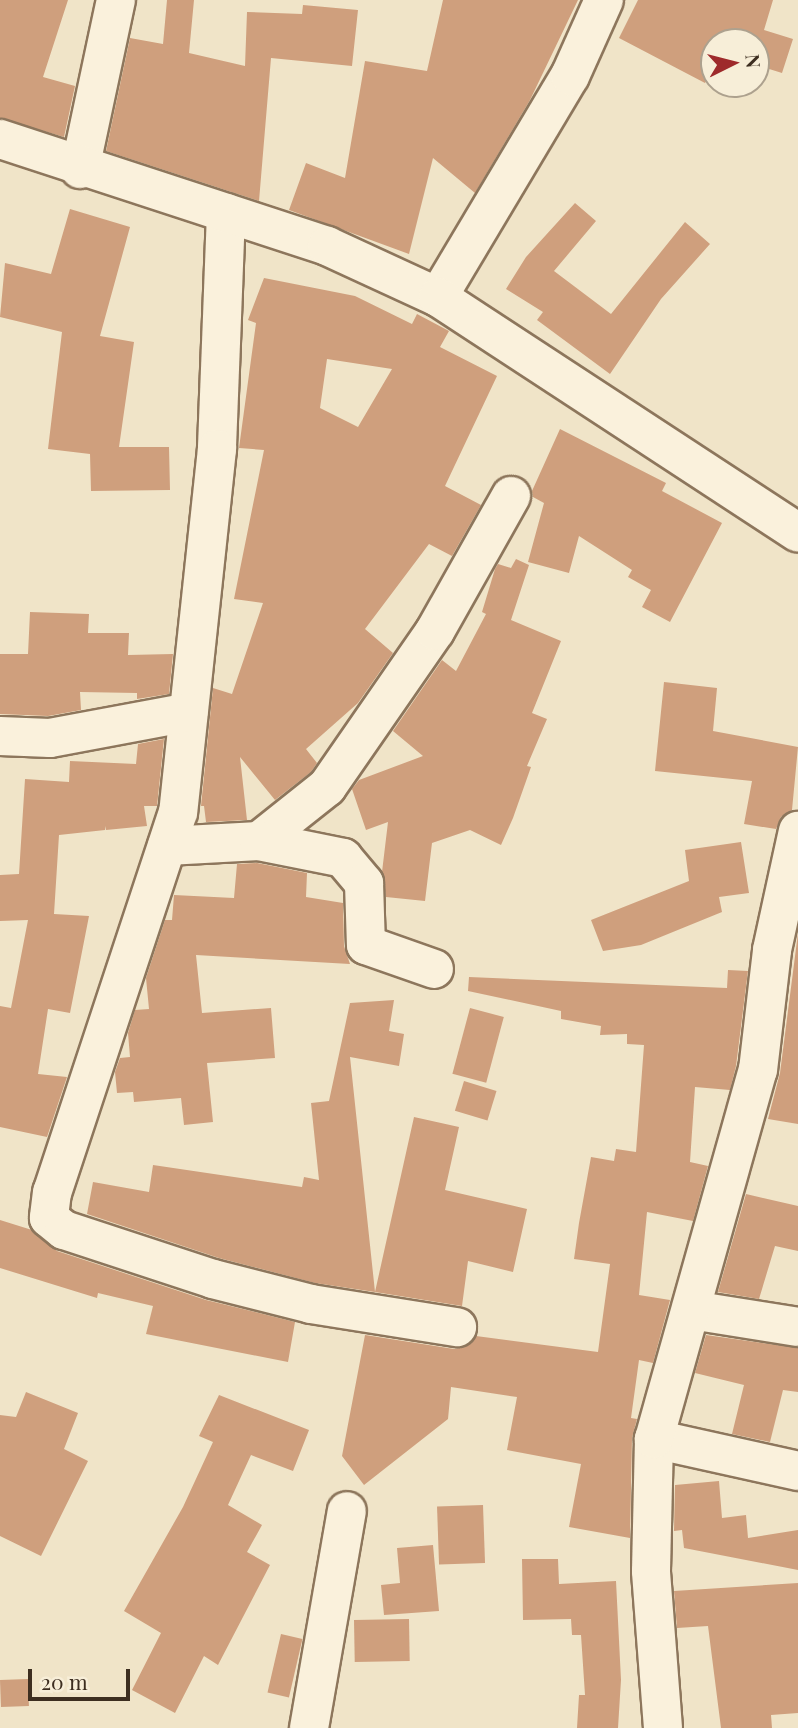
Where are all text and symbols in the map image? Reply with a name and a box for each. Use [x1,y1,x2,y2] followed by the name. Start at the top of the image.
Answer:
[700,28,770,98] north arrow
[740,53,768,69] text: N
[32,1654,133,1698] scale bar
[41,1667,88,1695] text: 20 m

